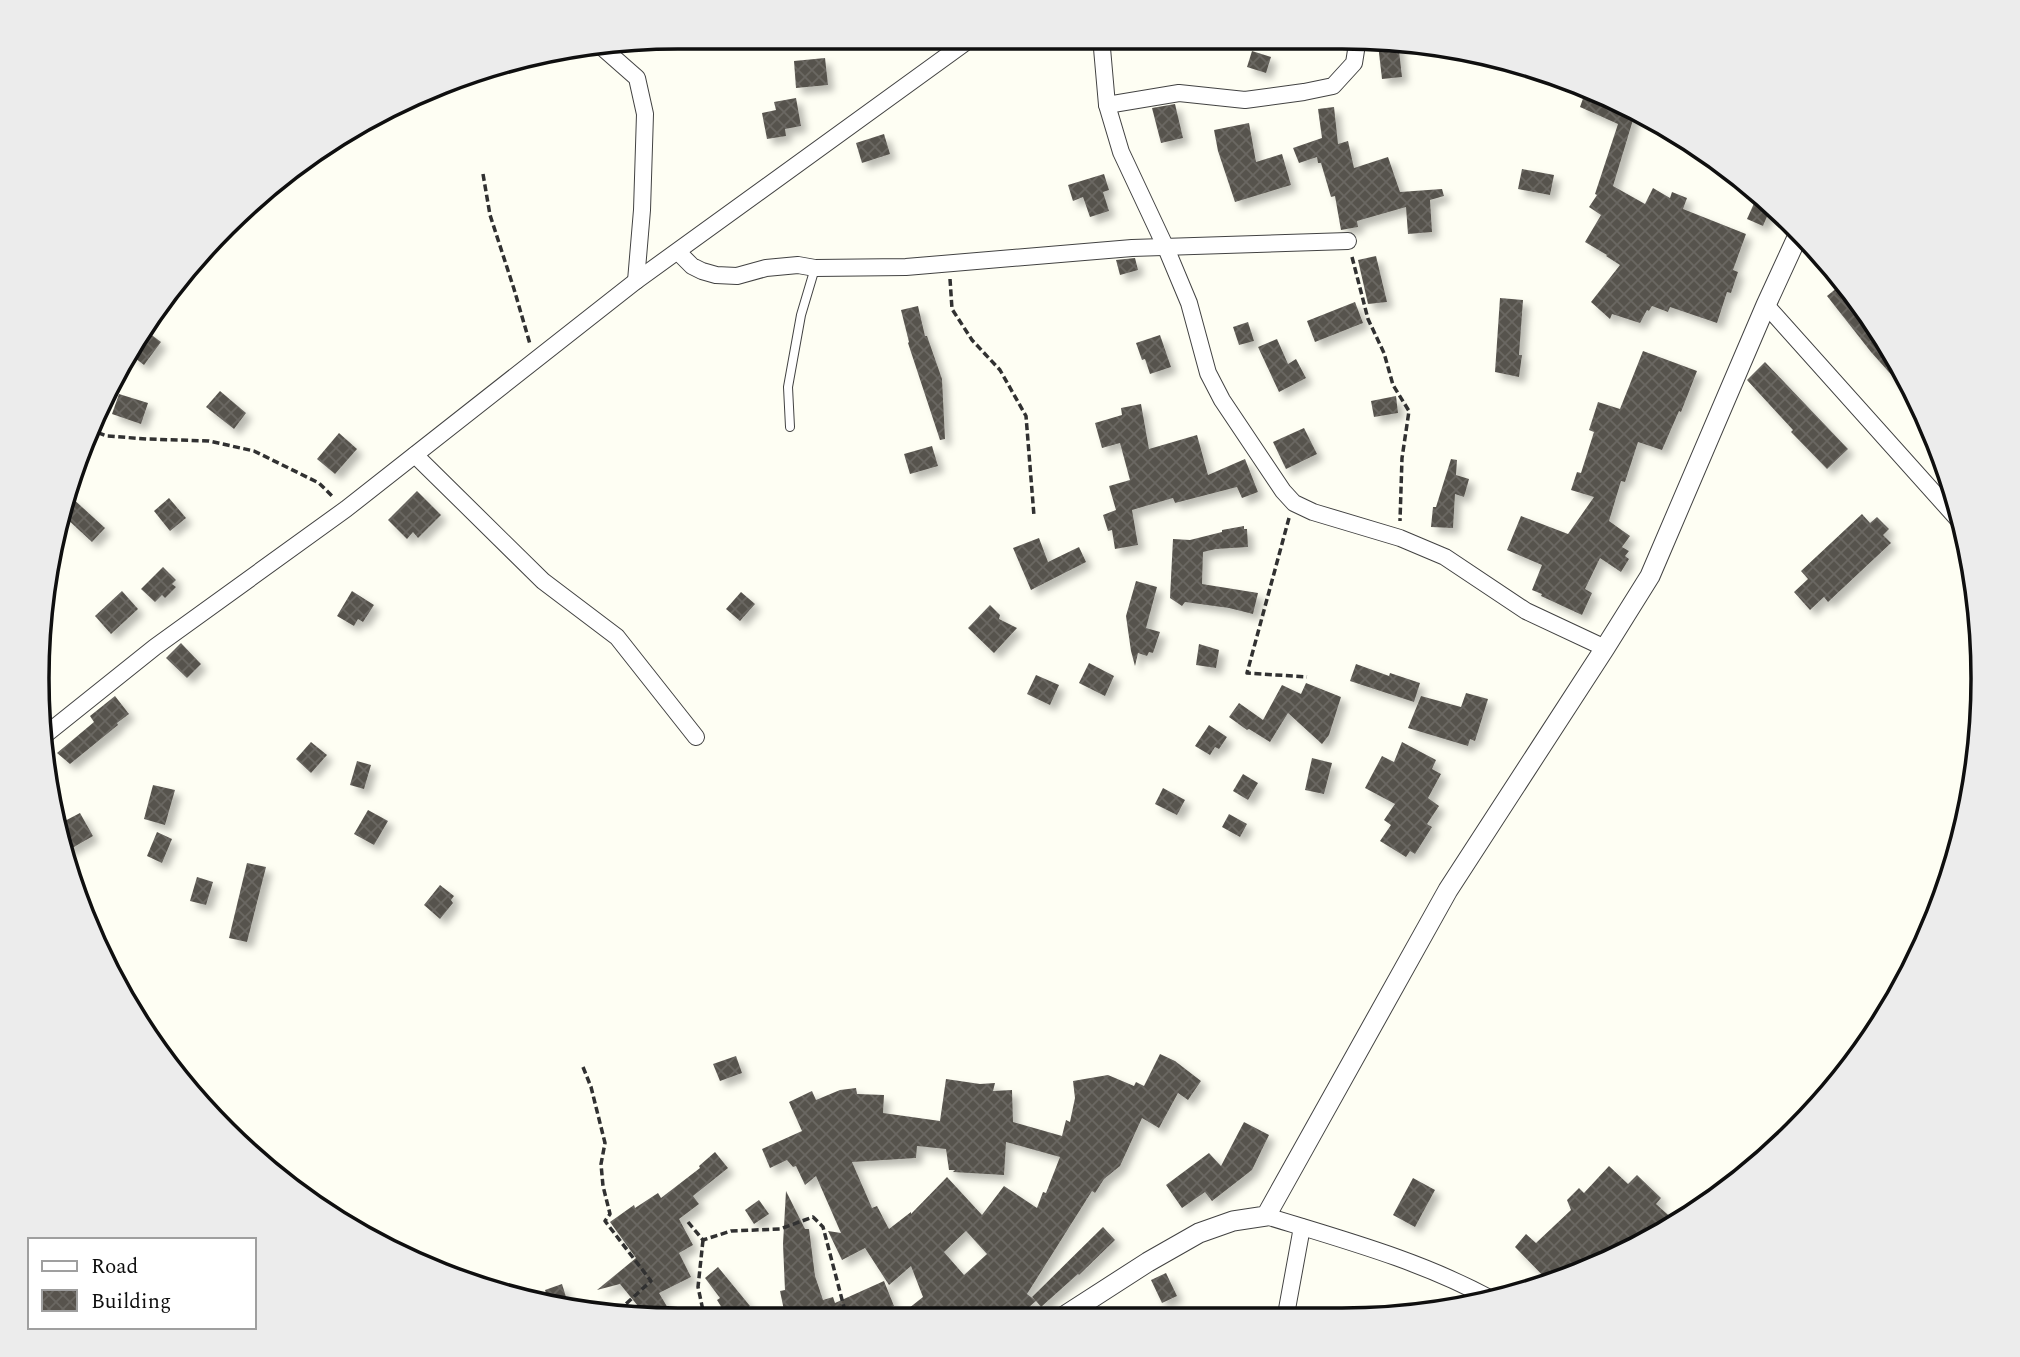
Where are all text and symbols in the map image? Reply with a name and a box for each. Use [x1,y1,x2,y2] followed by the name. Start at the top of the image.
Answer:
[28,1238,256,1329] legend
[91,1251,138,1283] text: Road
[91,1286,171,1318] text: Building

